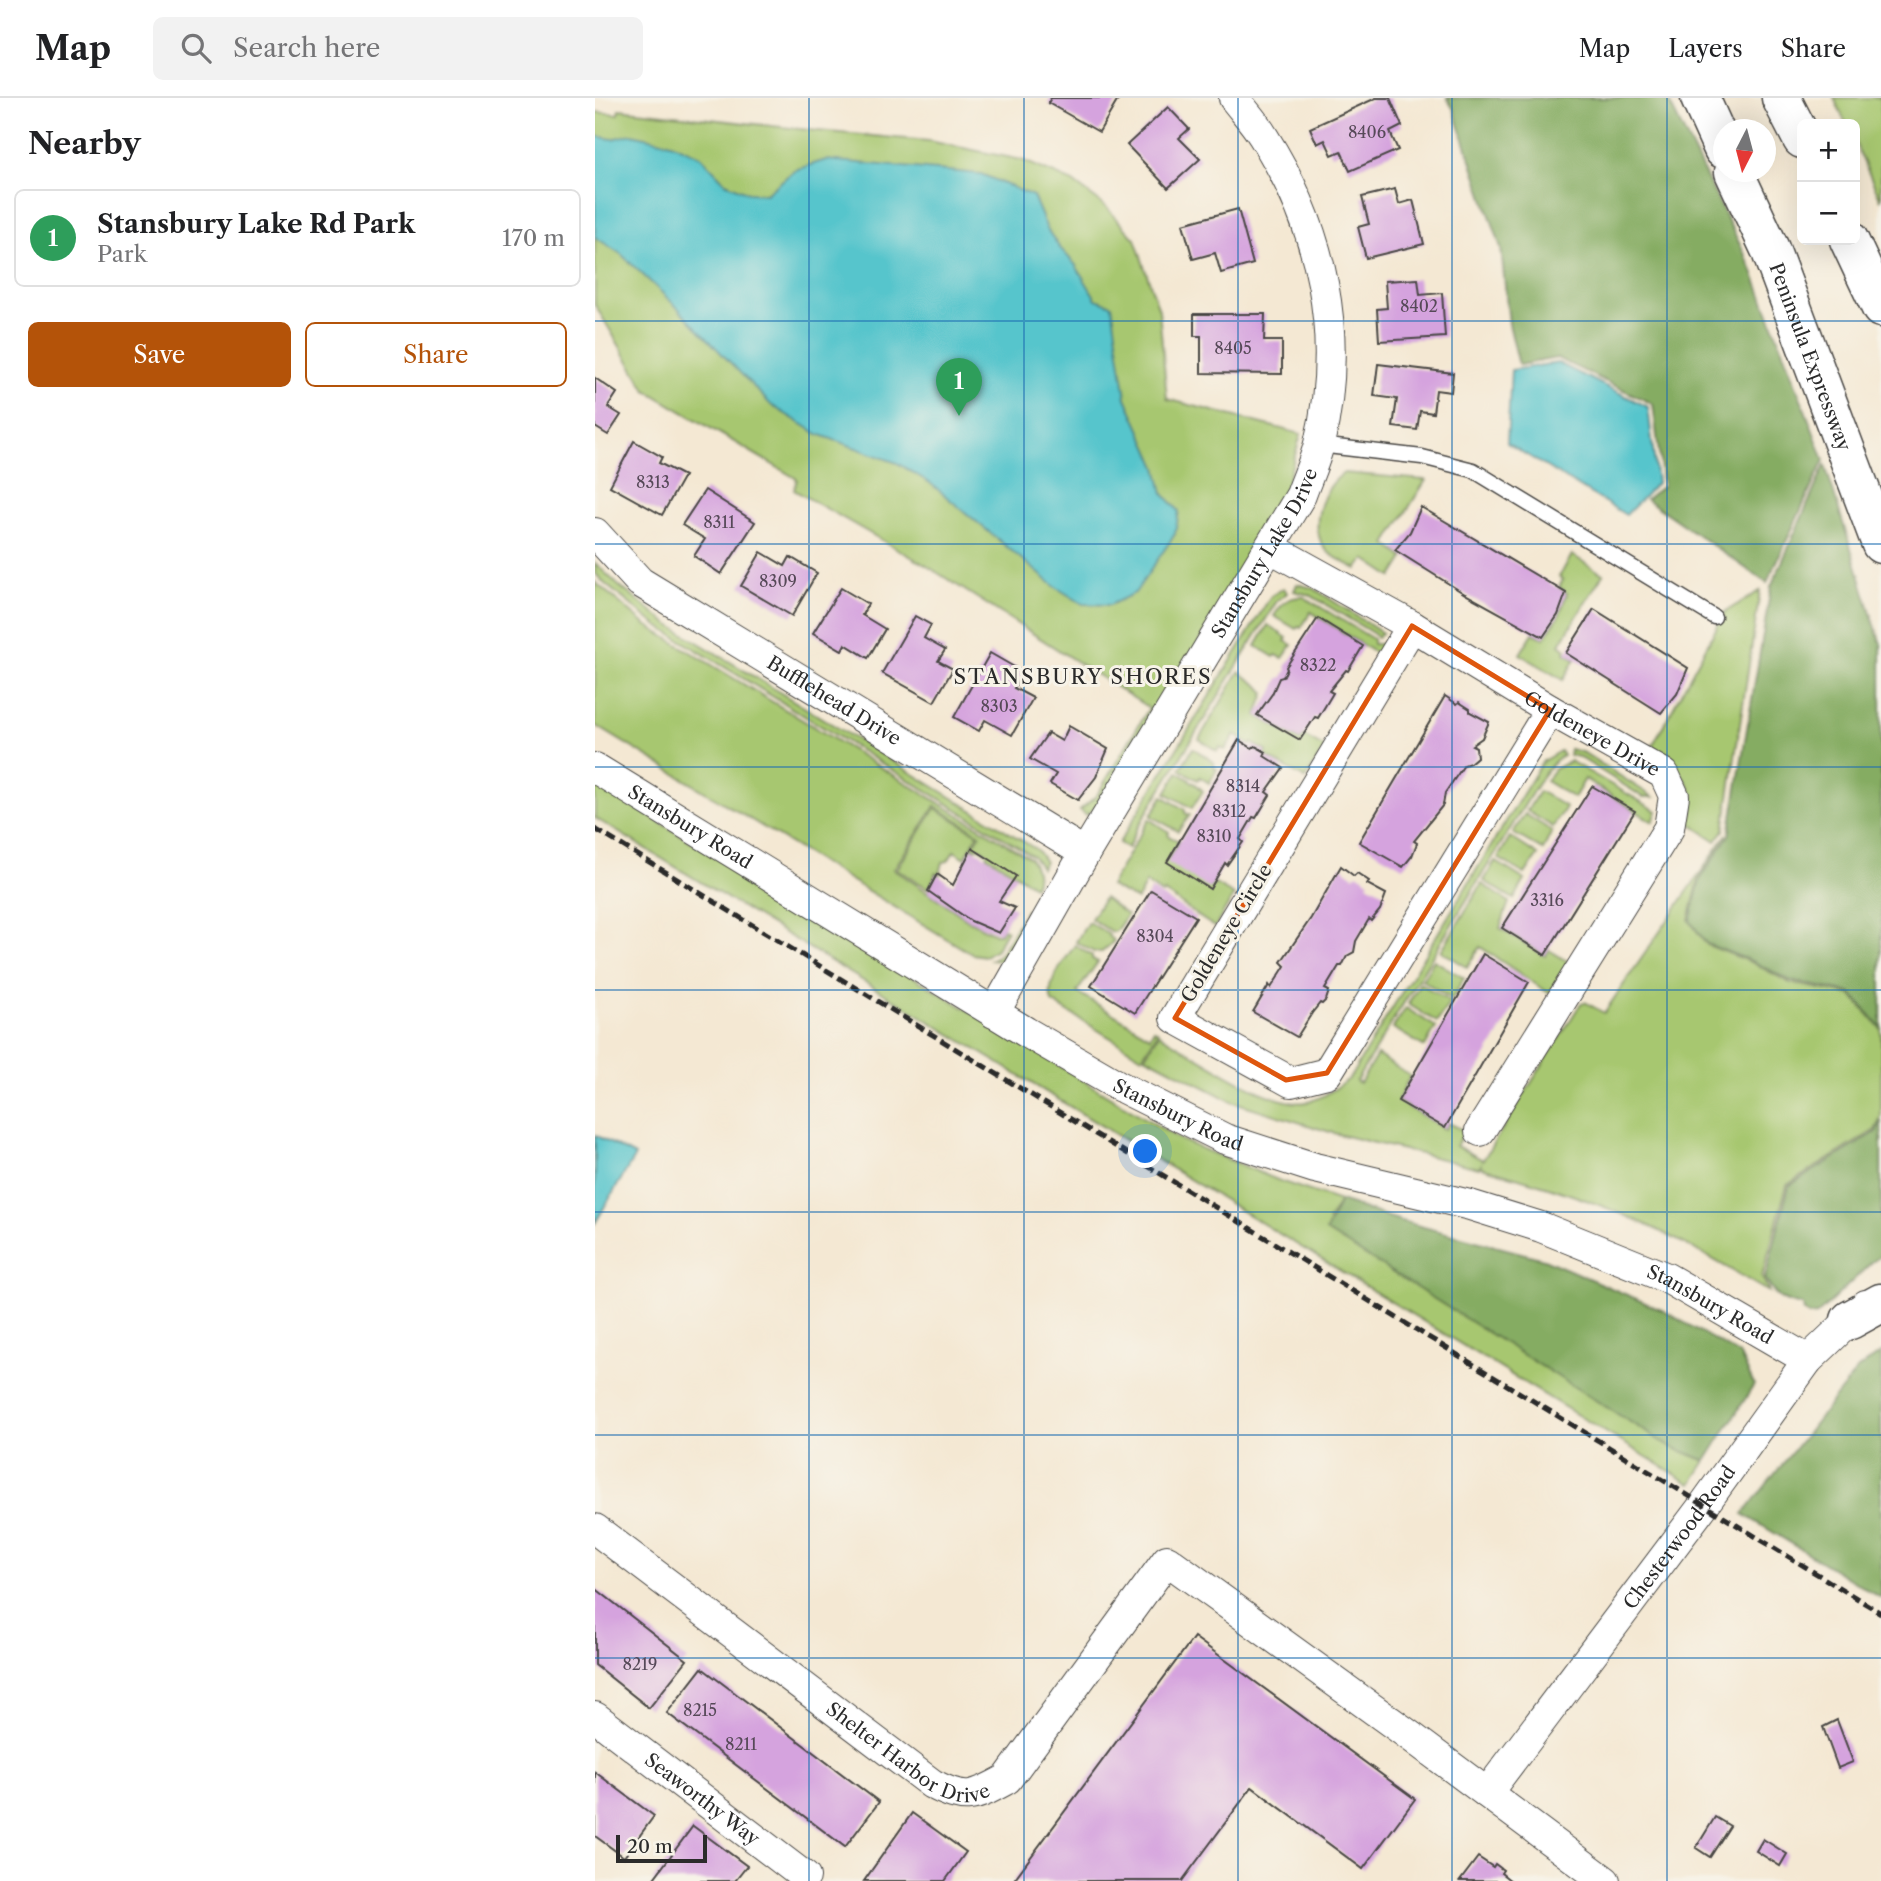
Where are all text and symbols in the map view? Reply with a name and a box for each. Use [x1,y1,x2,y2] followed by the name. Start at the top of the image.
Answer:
[153,17,643,80] search box
[35,28,111,69] text: Map
[177,29,215,67] icon: search
[233,32,380,64] text: Search here
[1579,34,1630,63] text: Map
[1668,34,1743,63] text: Layers
[1781,34,1846,63] text: Share
[1713,119,1776,182] north arrow
[1797,119,1860,245] map controls
[1797,119,1860,182] button: +
[1348,122,1386,142] house number: 8406
[28,125,141,162] text: Nearby
[1797,182,1860,245] button: −
[97,208,415,240] text: Stansbury Lake Rd Park
[48,224,58,252] text: 1
[502,224,565,252] text: 170 m
[97,240,147,268] text: Park
[1764,260,1856,454] street label: Peninsula Expressway
[1400,296,1438,316] house number: 8402
[28,322,291,387] button: Save
[305,322,567,387] button: Share
[1214,338,1252,358] house number: 8405
[936,358,982,416] pin: 1
[1207,465,1322,642] street label: Stansbury Lake Drive
[636,472,670,492] house number: 8313
[703,512,735,532] house number: 8311
[759,571,797,591] house number: 8309
[763,651,905,750] street label: Bufflehead Drive
[1300,655,1336,675] house number: 8322
[953,664,1213,689] district label: STANSBURY SHORES
[1520,686,1664,781] street label: Goldeneye Drive
[980,696,1018,716] house number: 8303
[1226,776,1260,796] house number: 8314
[624,780,757,874] street label: Stansbury Road
[1212,801,1246,821] house number: 8312
[1196,826,1232,846] house number: 8310
[1176,860,1277,1007] street label: Goldeneye Circle
[1530,890,1564,910] house number: 3316
[1136,926,1174,946] house number: 8304
[1109,1074,1246,1156] street label: Stansbury Road
[1128,1134,1162,1168] your location
[1644,1260,1778,1349] street label: Stansbury Road
[1619,1461,1741,1614] street label: Chesterwood Road
[623,1654,657,1674] house number: 8219
[822,1697,993,1807] street label: Shelter Harbor Drive
[683,1700,717,1720] house number: 8215
[725,1734,757,1754] house number: 8211
[640,1748,764,1850] street label: Seaworthy Way
[616,1832,707,1864] scale bar
[627,1835,673,1858] text: 20 m

